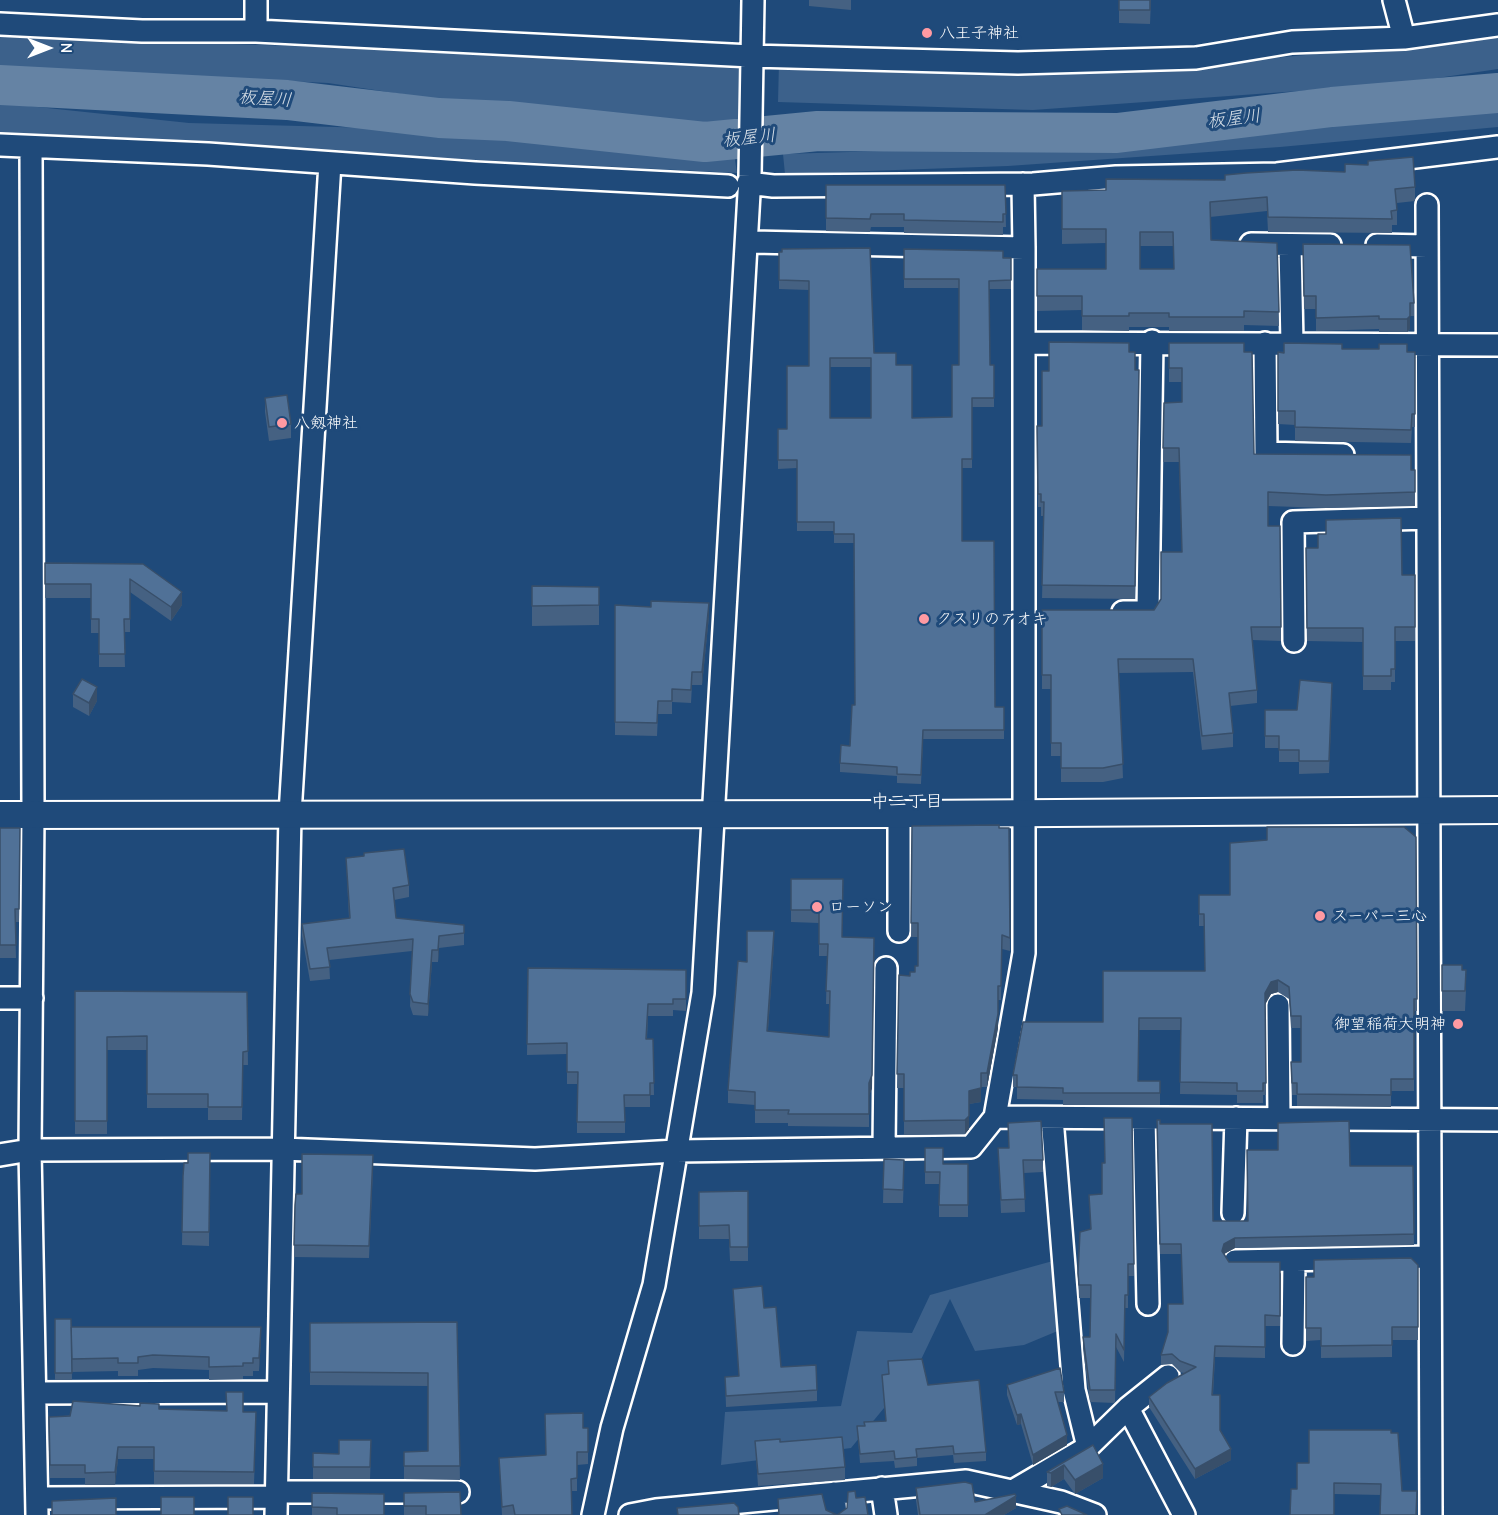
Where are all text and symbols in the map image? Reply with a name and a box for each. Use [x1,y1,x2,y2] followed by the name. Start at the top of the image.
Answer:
[18,18,78,78] north arrow
[939,23,1019,43] place label: 八王子神社
[920,26,934,40] marker: 八王子神社
[57,43,75,53] text: N
[237,86,293,112] water label: 板屋川
[1206,105,1262,133] water label: 板屋川
[721,124,777,152] water label: 板屋川
[294,413,358,433] place label: 八剱神社
[275,416,289,430] marker: 八剱神社
[936,609,1048,629] place label: クスリのアオキ
[917,612,931,626] marker: クスリのアオキ
[871,791,943,813] district label: 中二丁目
[829,897,893,917] place label: ローソン
[810,900,824,914] marker: ローソン
[1332,906,1427,926] place label: スーパー三心
[1313,909,1327,923] marker: スーパー三心
[1334,1014,1446,1034] place label: 御望稲荷大明神
[1451,1017,1465,1031] marker: 御望稲荷大明神

